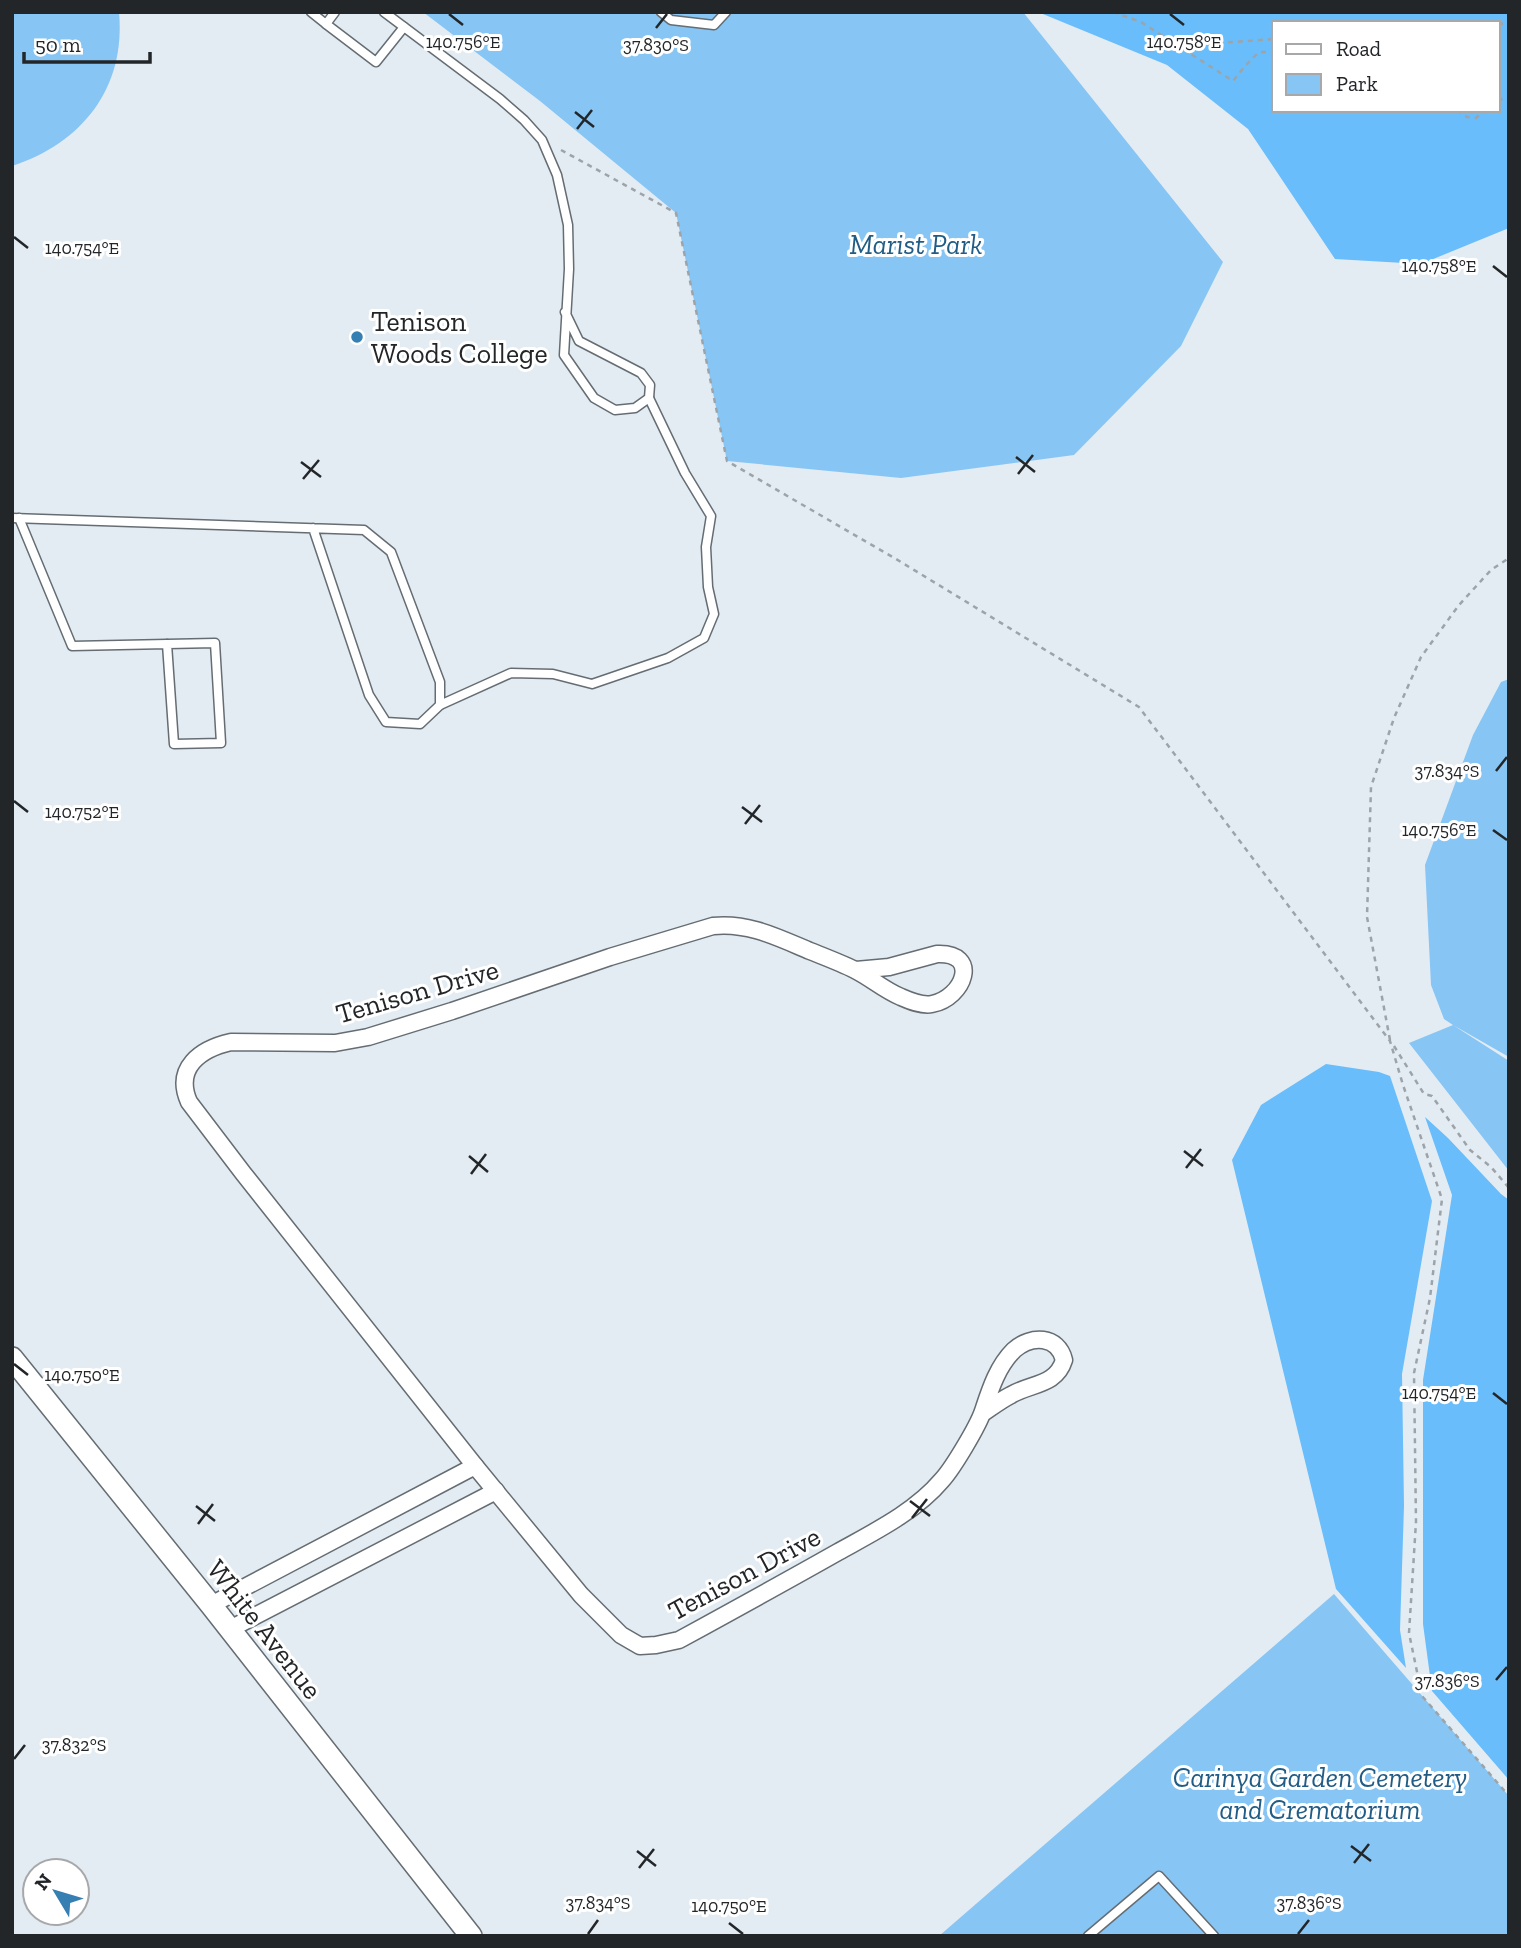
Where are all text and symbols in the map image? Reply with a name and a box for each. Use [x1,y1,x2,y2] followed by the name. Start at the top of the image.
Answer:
[24,21,150,65] scale bar
[1272,21,1500,112] legend
[426,31,500,53] text: 140.756°E
[1147,31,1221,53] text: 140.758°E
[35,32,81,57] text: 50 m
[623,34,689,56] text: 37.830°S
[1336,36,1382,61] text: Road
[1336,71,1378,96] text: Park
[849,228,983,261] park label: Marist Park
[45,237,119,259] text: 140.754°E
[1402,255,1476,277] text: 140.758°E
[371,305,548,370] place label: Tenison Woods College
[349,329,365,345] marker: Tenison Woods College
[1415,760,1479,782] text: 37.834°S
[45,801,119,823] text: 140.752°E
[1402,819,1476,841] text: 140.756°E
[332,953,502,1030] street label: Tenison Drive
[44,1364,120,1386] text: 140.750°E
[1402,1382,1476,1404] text: 140.754°E
[663,1520,826,1627] street label: Tenison Drive
[200,1553,329,1705] street label: White Avenue
[1414,1670,1480,1692] text: 37.836°S
[42,1734,106,1756] text: 37.832°S
[1173,1761,1467,1826] park label: Carinya Garden Cemetery and Crematorium
[21,1857,91,1927] north arrow
[29,1869,57,1895] text: N
[566,1892,630,1914] text: 37.834°S
[1276,1892,1342,1914] text: 37.836°S
[691,1895,767,1917] text: 140.750°E

